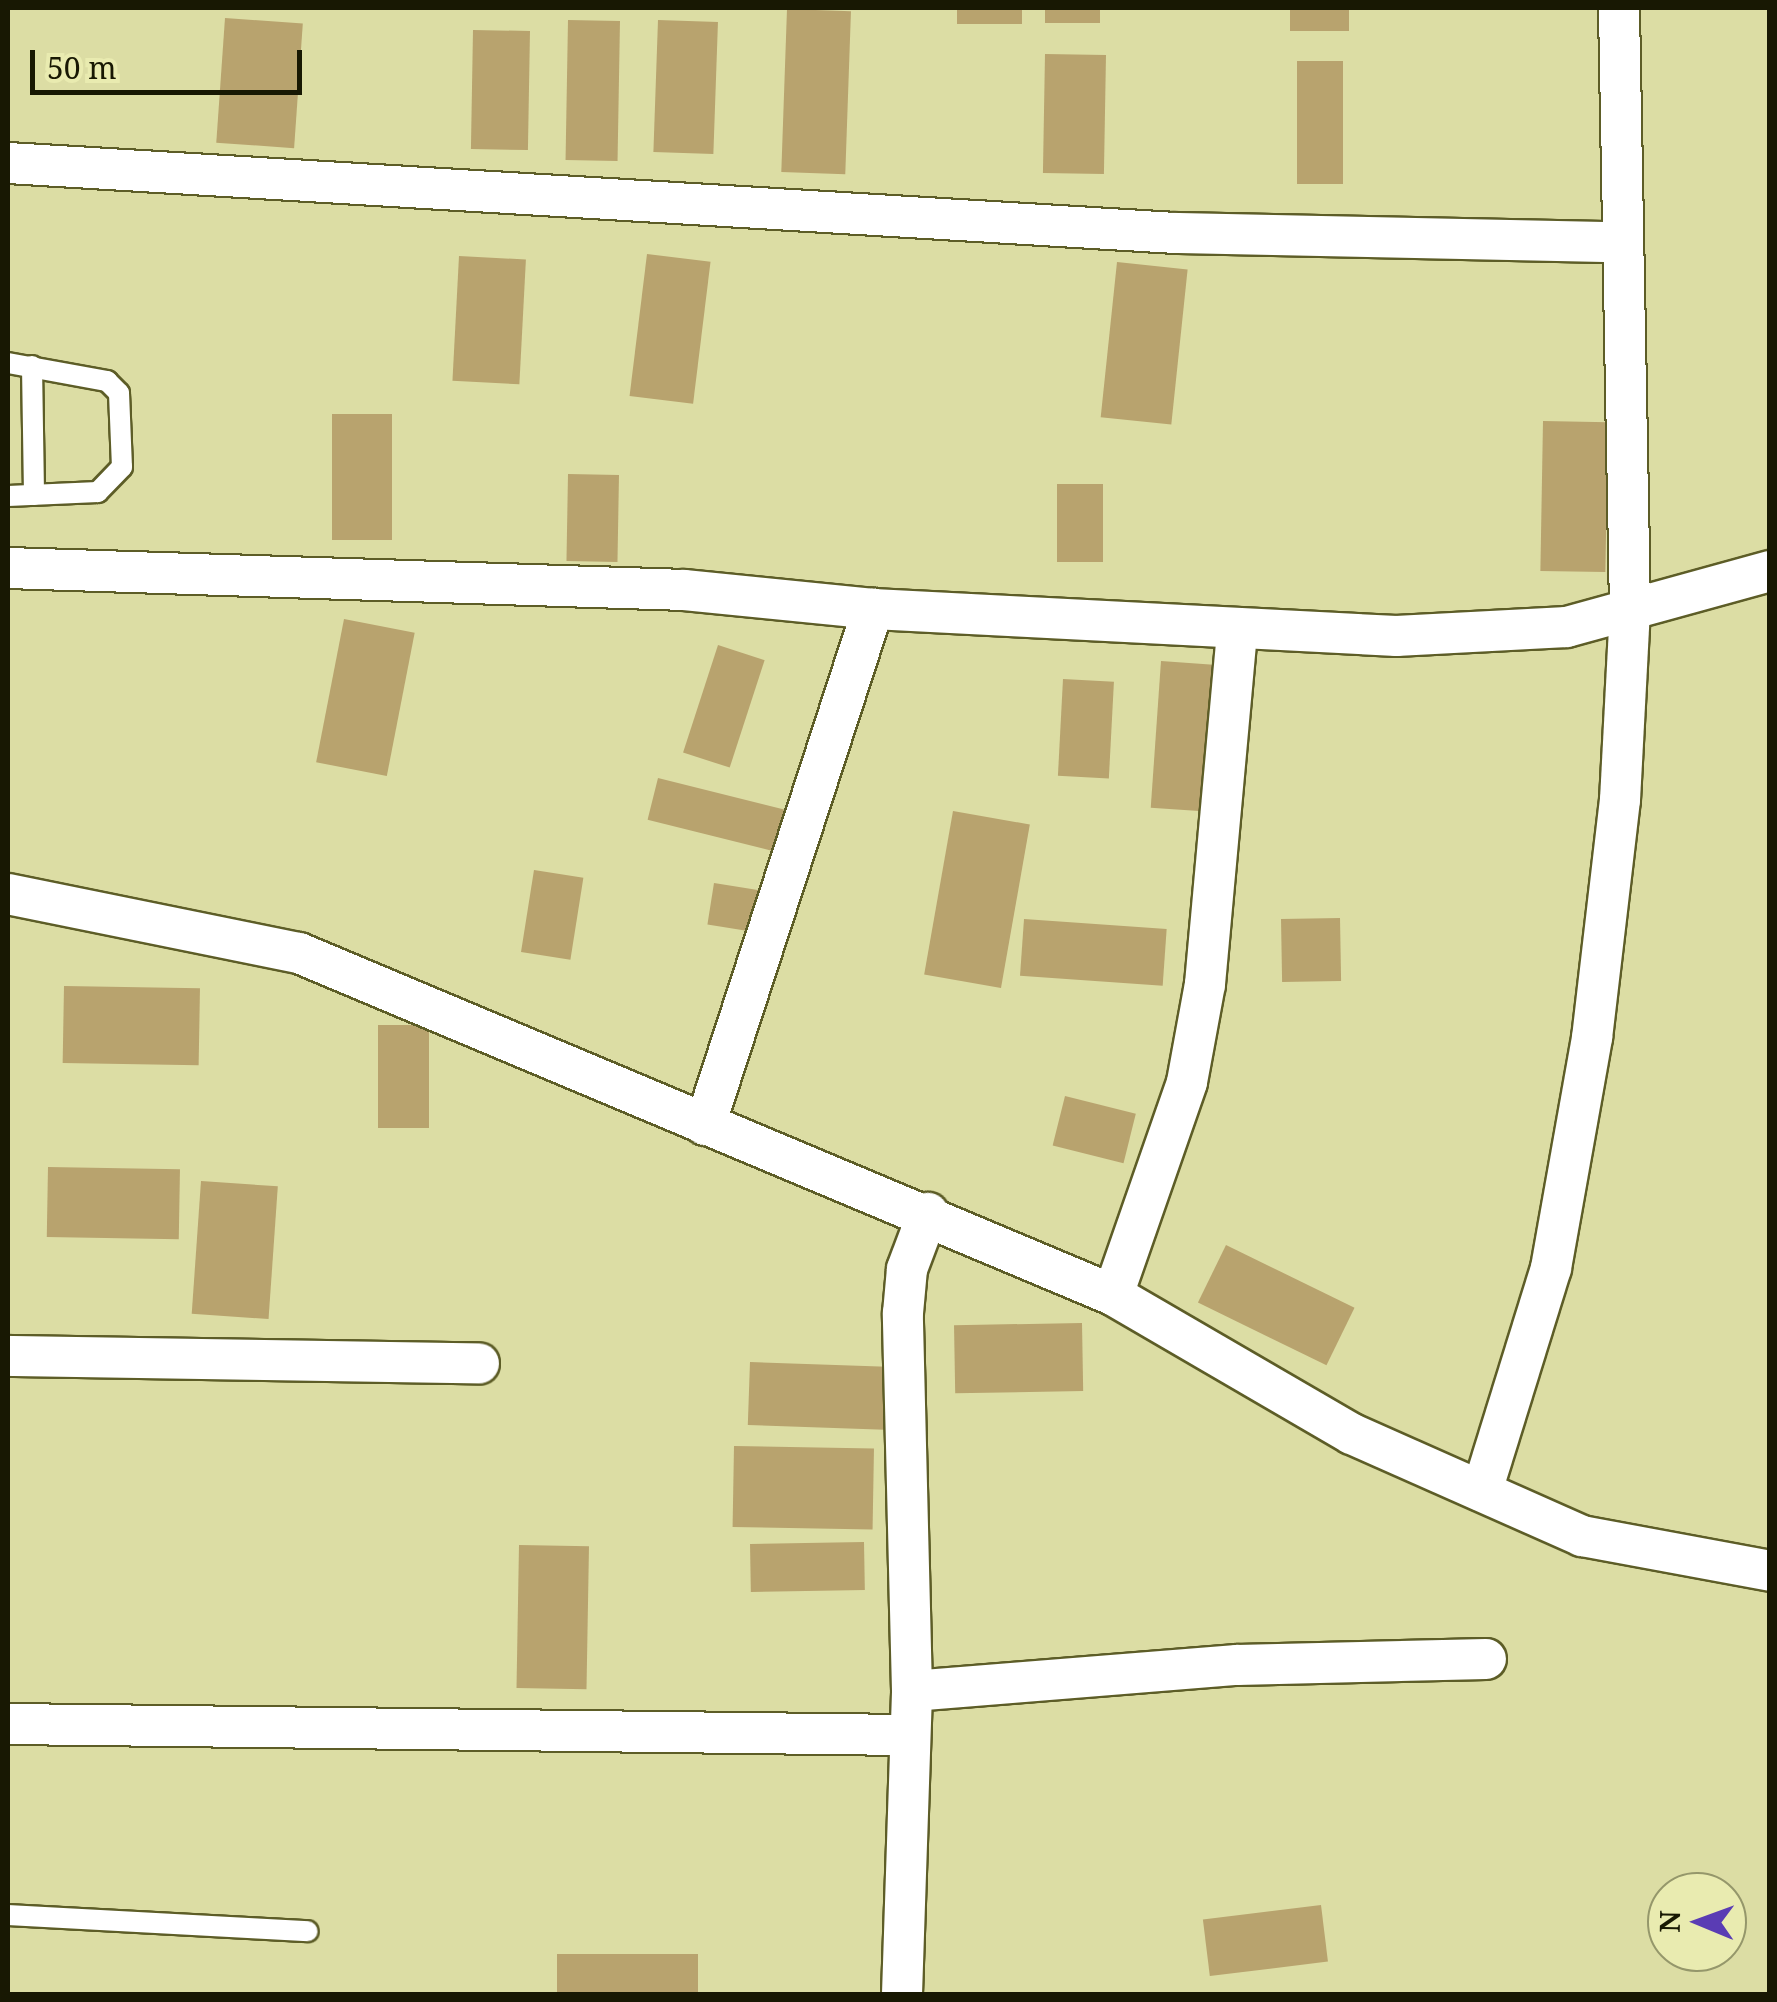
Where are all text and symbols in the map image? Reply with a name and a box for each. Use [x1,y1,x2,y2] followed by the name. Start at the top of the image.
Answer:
[35,30,308,92] scale bar
[47,47,117,88] text: 50 m
[1647,1872,1747,1972] north arrow
[1650,1910,1688,1933] text: N

